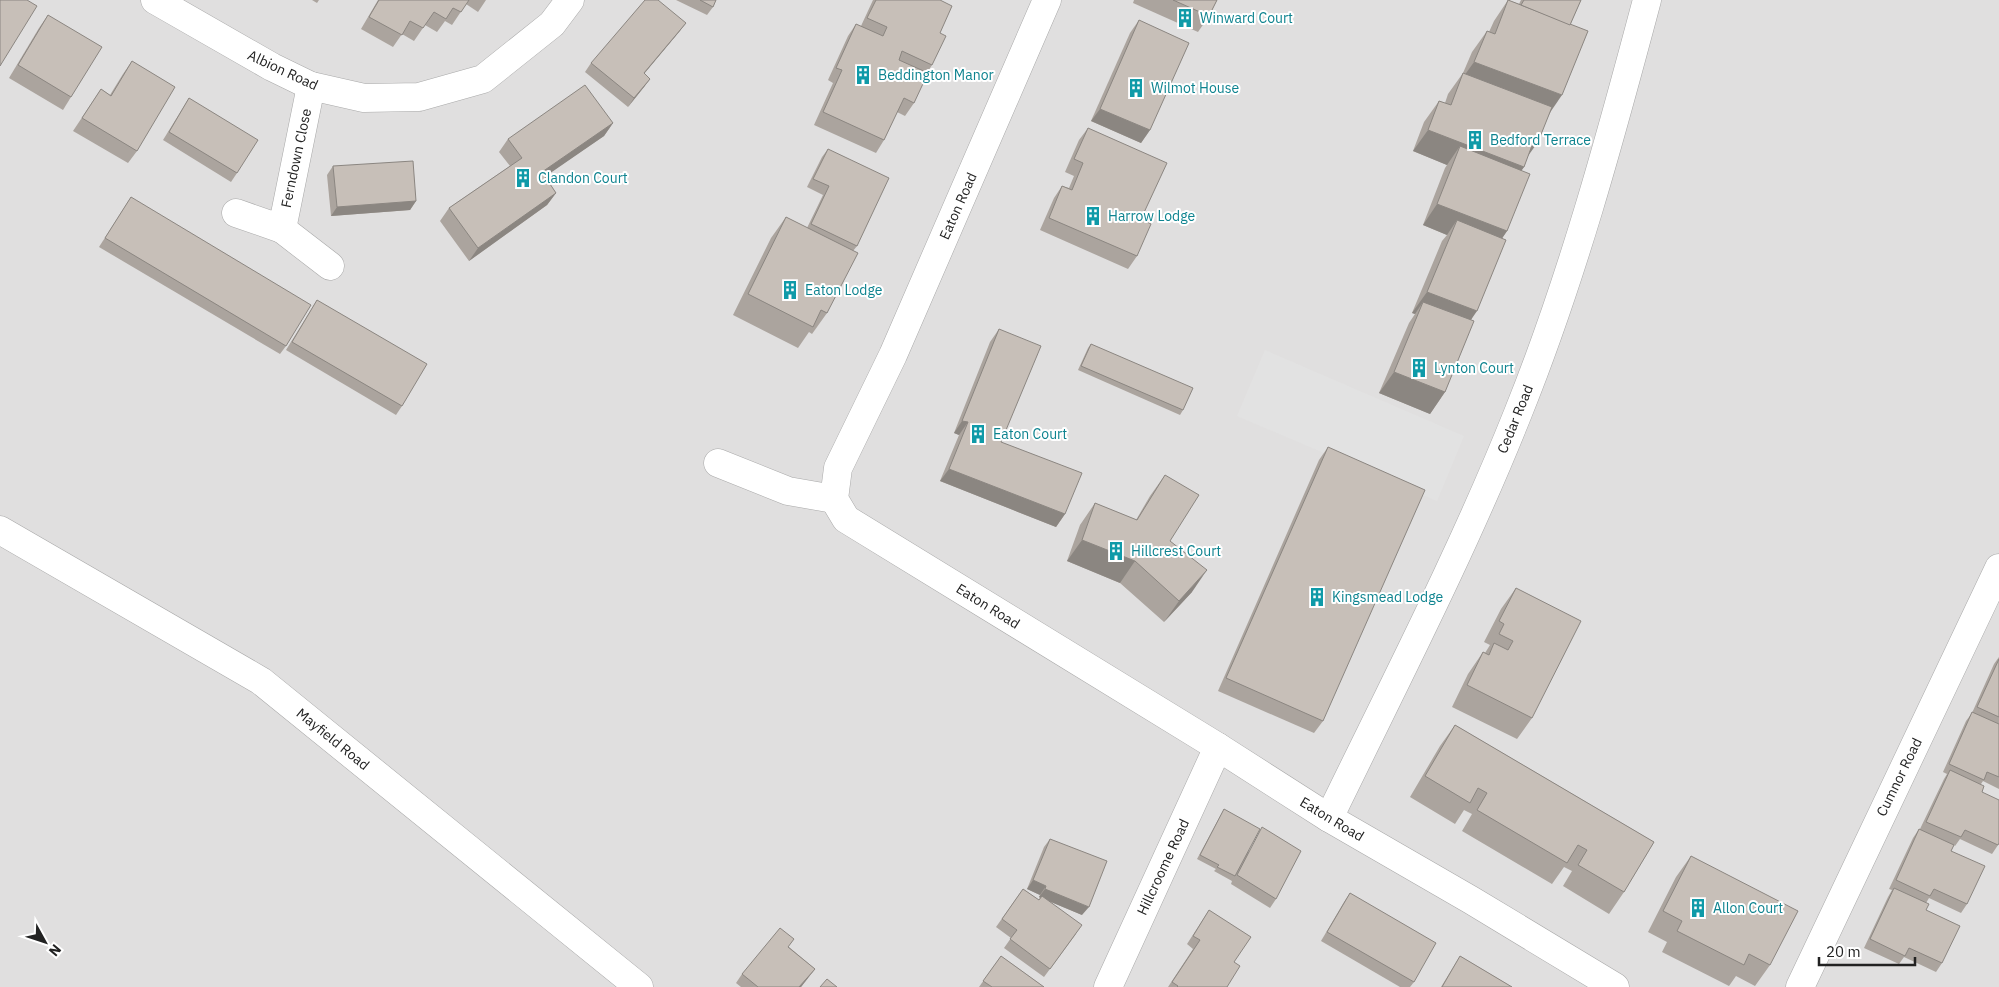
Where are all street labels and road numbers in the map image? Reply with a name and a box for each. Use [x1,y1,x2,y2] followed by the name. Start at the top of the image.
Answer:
[245,46,321,94] street label: Albion Road
[277,106,315,209] street label: Ferndown Close
[935,170,981,242] street label: Eaton Road
[1493,382,1537,456] street label: Cedar Road
[953,579,1023,633] street label: Eaton Road
[293,704,373,774] street label: Mayfield Road
[1872,735,1926,819] street label: Cumnor Road
[1297,793,1367,845] street label: Eaton Road
[1133,816,1193,918] street label: Hillcroome Road

